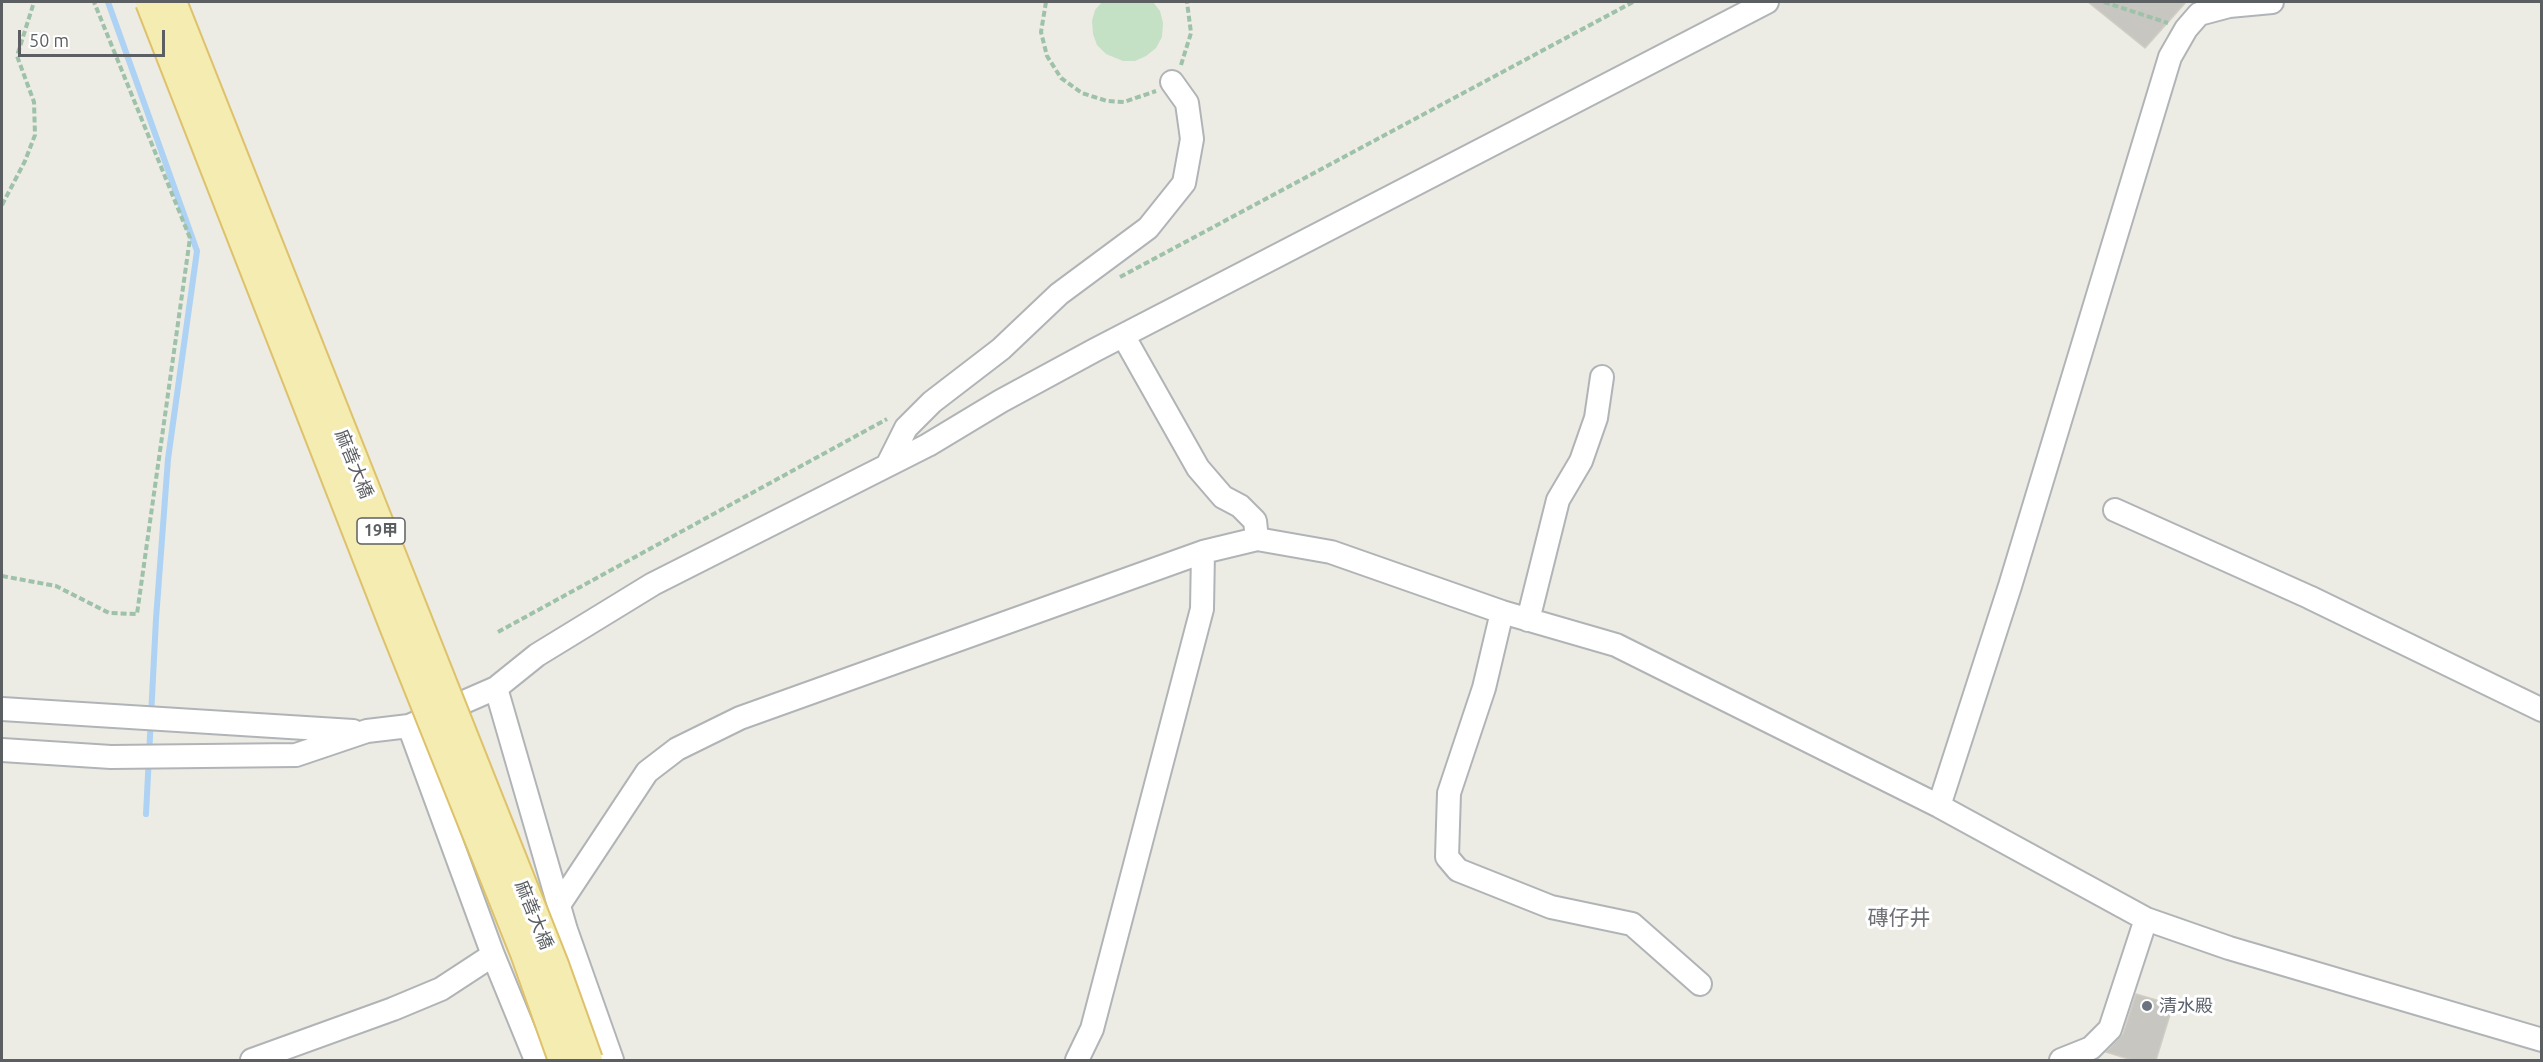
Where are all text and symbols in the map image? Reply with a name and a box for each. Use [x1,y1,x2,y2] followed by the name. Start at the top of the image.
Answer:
[21,18,168,56] scale bar
[29,30,69,50] text: 50 m
[331,427,377,501] street label: 麻善大橋
[357,518,405,544] road number: 19甲
[511,878,557,952] street label: 麻善大橋
[1868,905,1930,931] district label: 磚仔井
[2159,995,2213,1017] place label: 清水殿
[2140,999,2154,1013] marker: 清水殿

